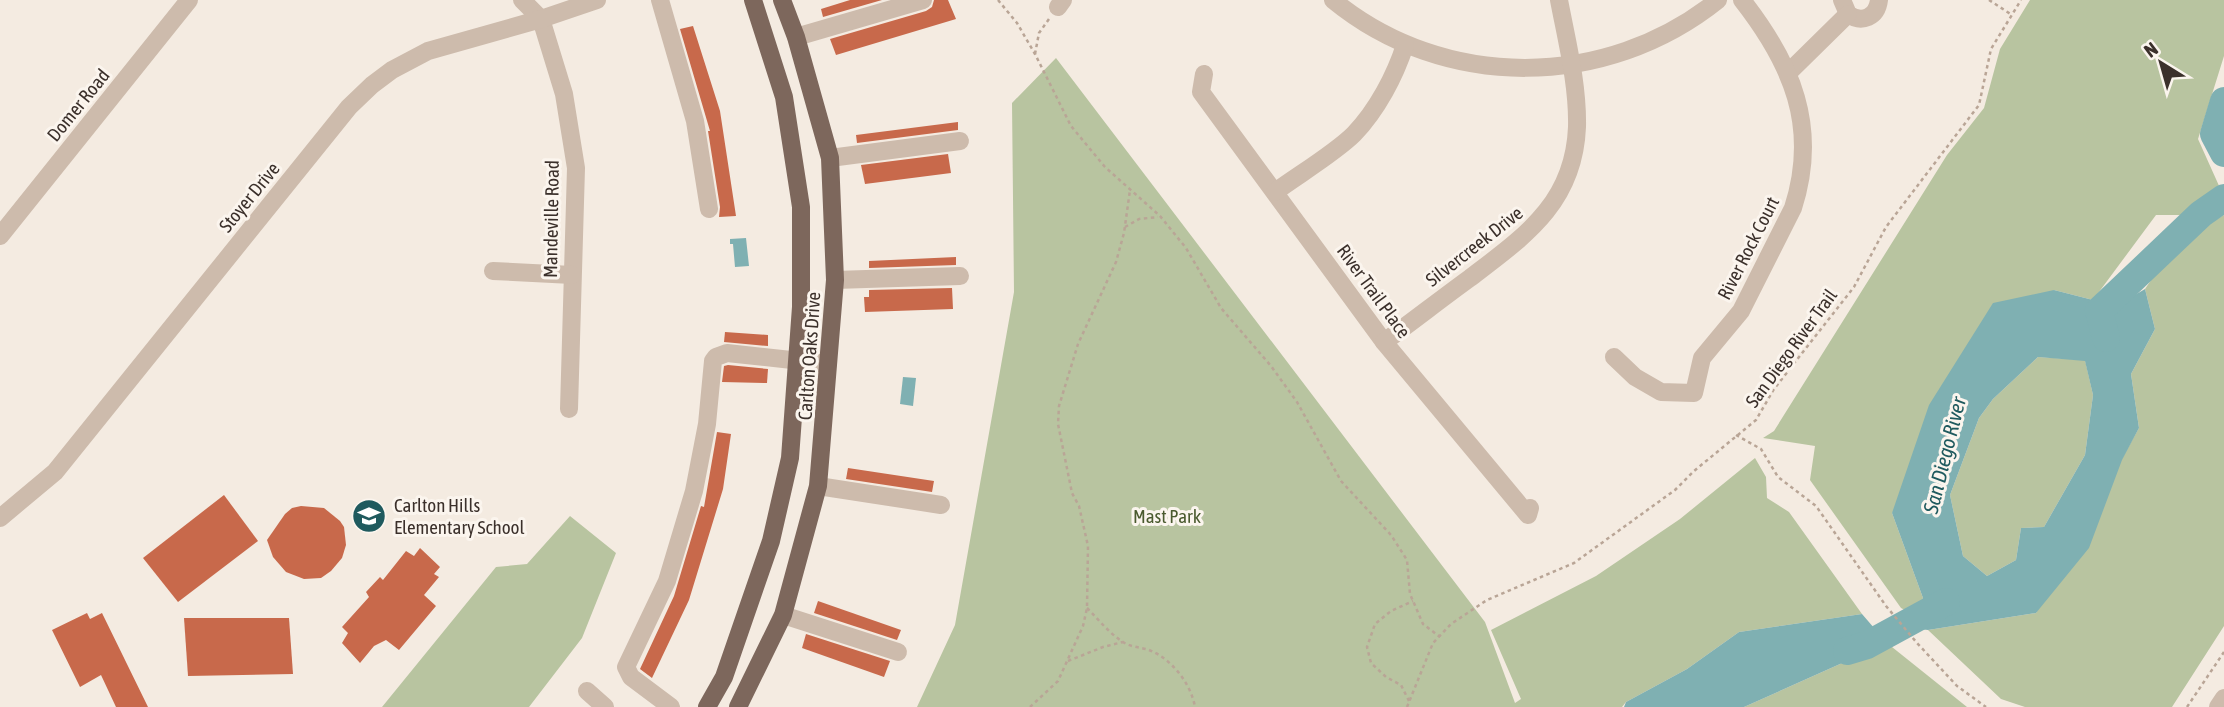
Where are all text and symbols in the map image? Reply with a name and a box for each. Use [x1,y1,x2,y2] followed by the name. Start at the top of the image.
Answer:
[2126,28,2196,98] north arrow
[2140,37,2162,62] text: N
[42,65,114,145] street label: Domer Road
[214,158,284,236] street label: Stoyer Drive
[539,160,563,278] street label: Mandeville Road
[1713,193,1783,303] street label: River Rock Court
[1421,201,1527,291] street label: Silvercreek Drive
[1333,240,1415,342] street label: River Trail Place
[1741,285,1841,411] street label: San Diego River Trail
[794,291,824,421] street label: Carlton Oaks Drive
[1918,394,1970,517] water label: San Diego River
[394,494,525,538] place label: Carlton Hills Elementary School
[350,497,388,535] school or university icon: Carlton Hills Elementary School
[1133,505,1202,527] park label: Mast Park

